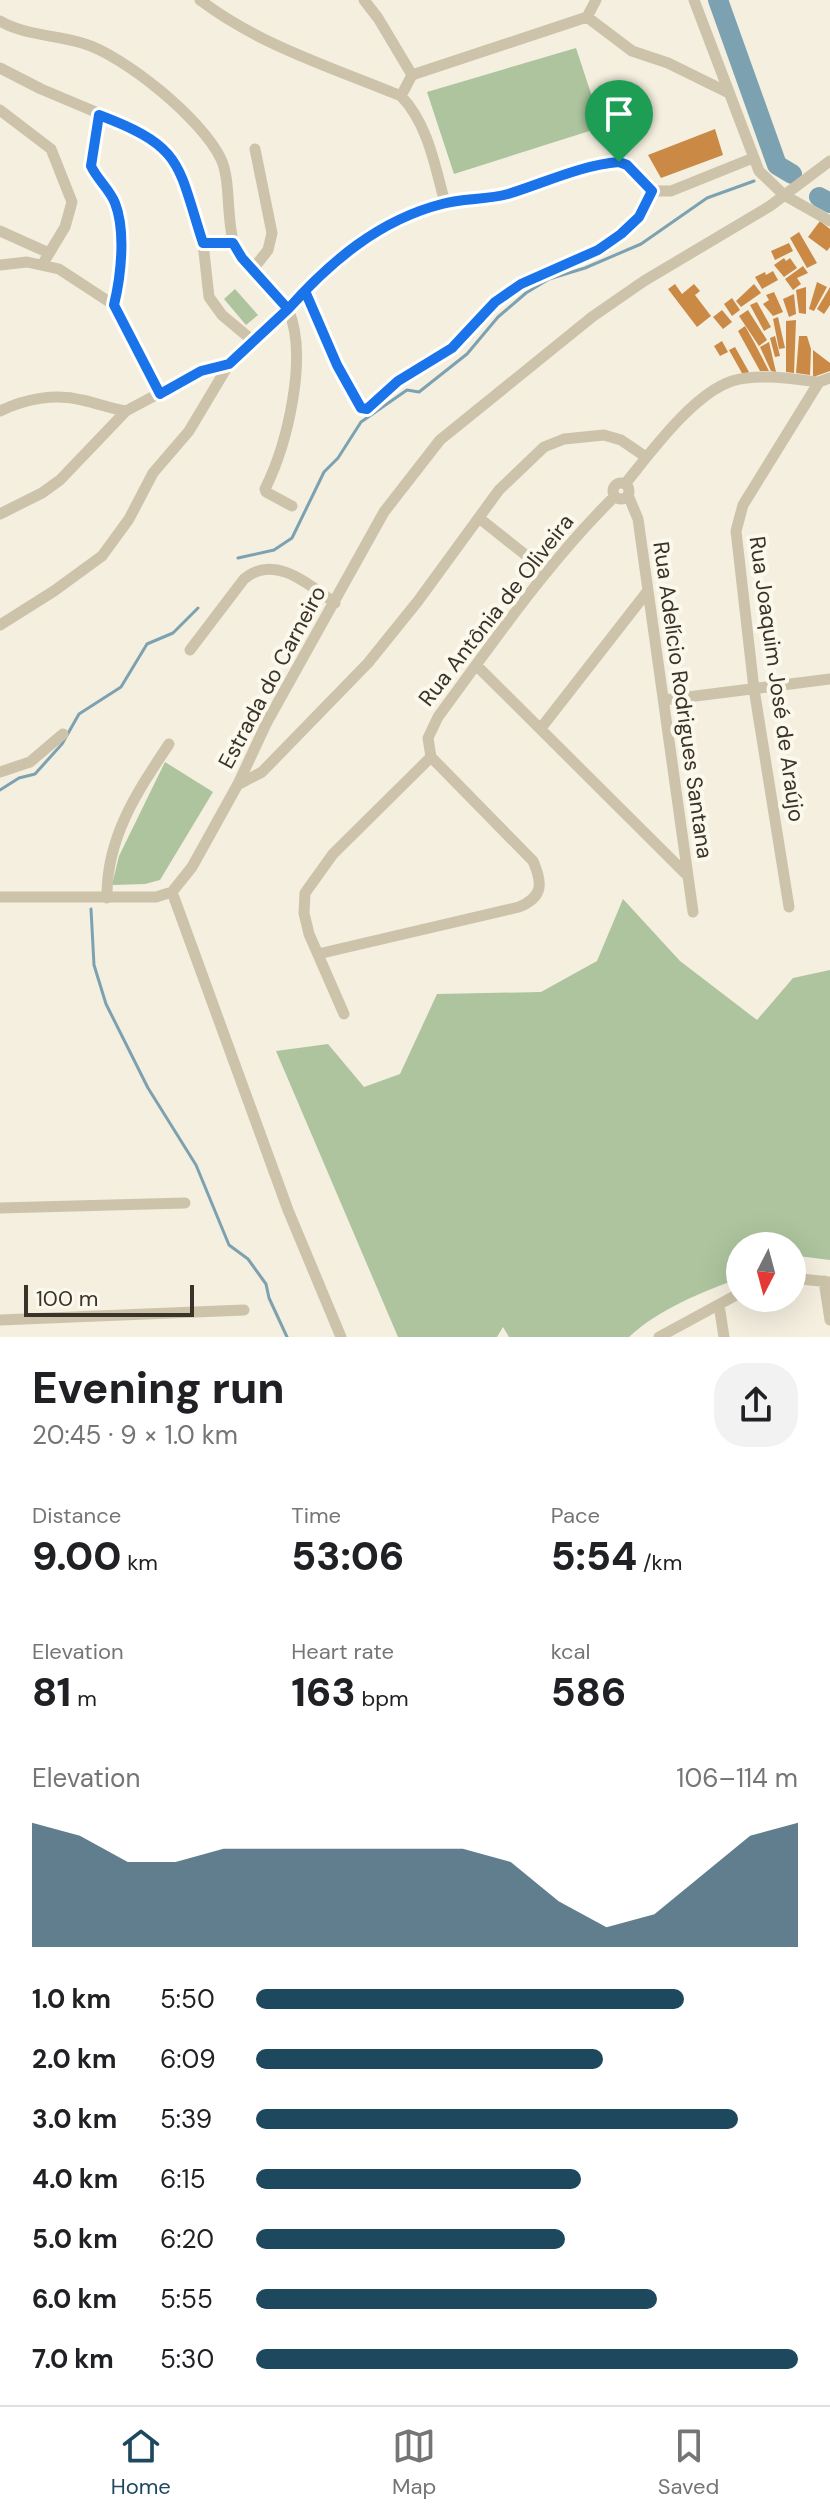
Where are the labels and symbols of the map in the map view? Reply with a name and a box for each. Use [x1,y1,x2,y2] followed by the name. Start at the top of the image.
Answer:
[585,80,653,162] pin
[412,508,580,712] street label: Rua Antônia de Oliveira
[743,534,811,824] street label: Rua Joaquim José de Araújo
[646,540,720,860] street label: Rua Adelício Rodrigues Santana
[212,581,332,773] street label: Estrada do Carneiro
[726,1232,806,1312] north arrow
[24,1281,194,1317] scale bar

